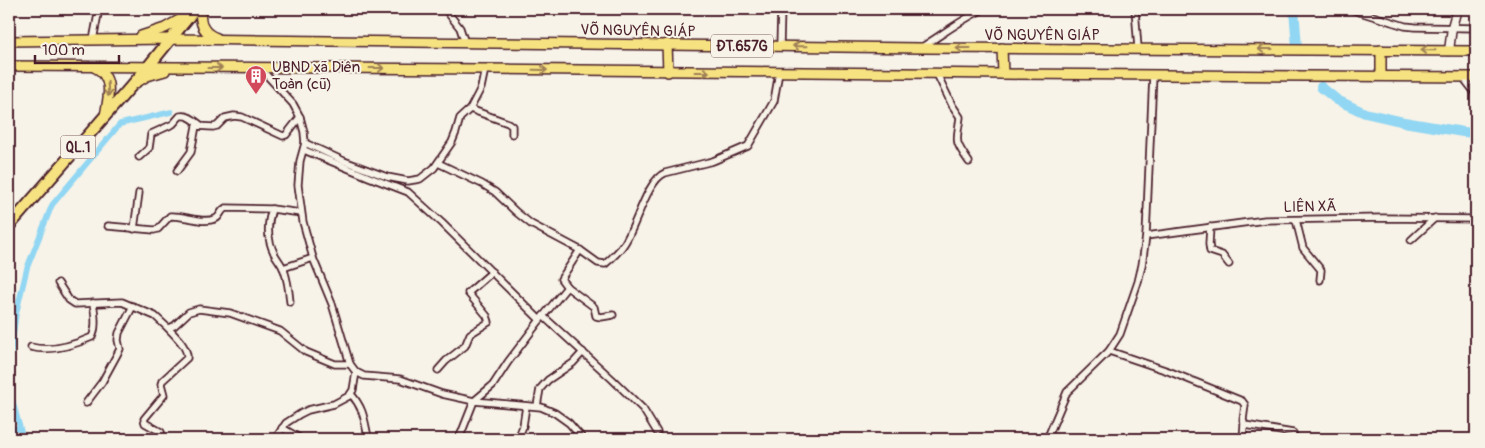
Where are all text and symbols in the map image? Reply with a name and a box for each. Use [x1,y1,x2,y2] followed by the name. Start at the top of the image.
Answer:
[580,20,696,42] street label: VÕ NGUYÊN GIÁP
[984,26,1100,45] street label: VÕ NGUYÊN GIÁP
[35,32,119,64] scale bar
[711,34,773,58] road number: ĐT.657G
[42,41,85,60] text: 100 m
[792,41,808,51] one-way arrow
[955,43,971,53] one-way arrow
[1257,44,1274,54] one-way arrow
[1420,46,1436,55] one-way arrow
[272,58,360,94] place label: UBND xã Diên Toàn (cũ)
[206,63,223,73] one-way arrow
[244,64,268,95] building icon: UBND xã Diên Toàn (cũ)
[369,64,385,73] one-way arrow
[532,65,548,75] one-way arrow
[694,67,710,77] one-way arrow
[103,80,112,96] one-way arrow
[60,136,96,158] road number: QL.1
[1283,197,1337,217] street label: LIÊN XÃ

